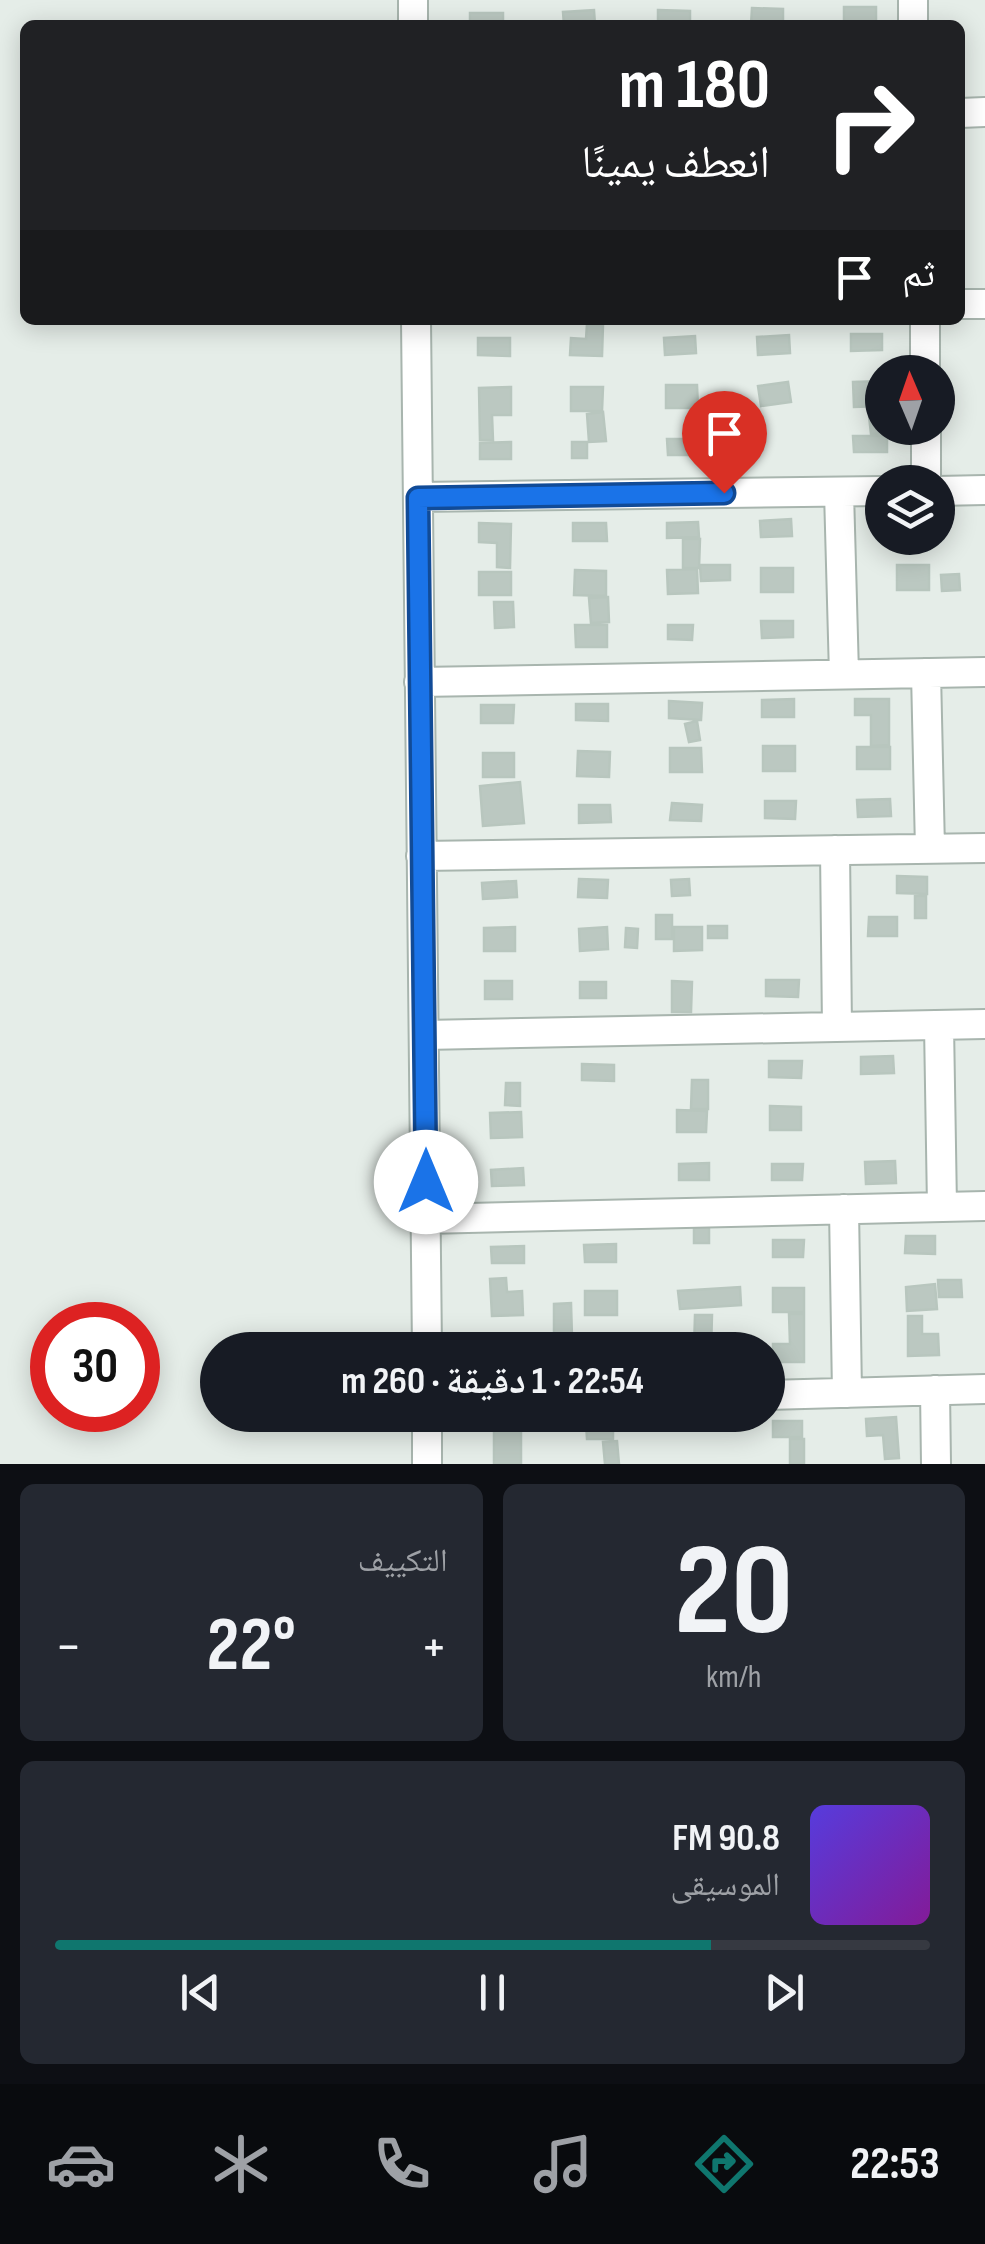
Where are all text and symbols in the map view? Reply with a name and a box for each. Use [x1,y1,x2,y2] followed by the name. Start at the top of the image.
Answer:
[619,44,770,128] text: 180 m
[805,60,935,190] icon: right
[581,136,770,191] text: انعطف يمينًا
[827,250,882,305] icon: arrive
[902,252,935,297] text: ثم
[865,355,955,445] north arrow
[865,355,955,555] map controls
[682,391,767,494] pin
[697,406,752,461] icon: arrive
[865,465,955,555] button: layers
[374,1130,478,1234] position arrow
[30,1302,160,1432] speed limit sign: 30
[341,1359,644,1404] text: 22:54 · 1 دقيقة · 260 m
[674,1515,793,1671] text: 20
[358,1542,448,1581] text: التكييف
[207,1601,296,1692] text: 22°
[55,1614,82,1681] text: −
[421,1614,448,1681] text: +
[706,1658,761,1697] text: km/h
[672,1816,780,1861] text: 90.8 FM
[670,1866,780,1905] text: الموسيقى
[173,1965,228,2020] icon: previous
[465,1965,520,2020] icon: pause
[757,1965,812,2020] icon: next
[46,2129,116,2199] icon: car
[206,2129,276,2199] icon: climate
[367,2129,437,2199] icon: phone
[528,2129,598,2199] icon: music
[689,2129,759,2199] icon: directions
[850,2137,940,2192] text: 22:53

